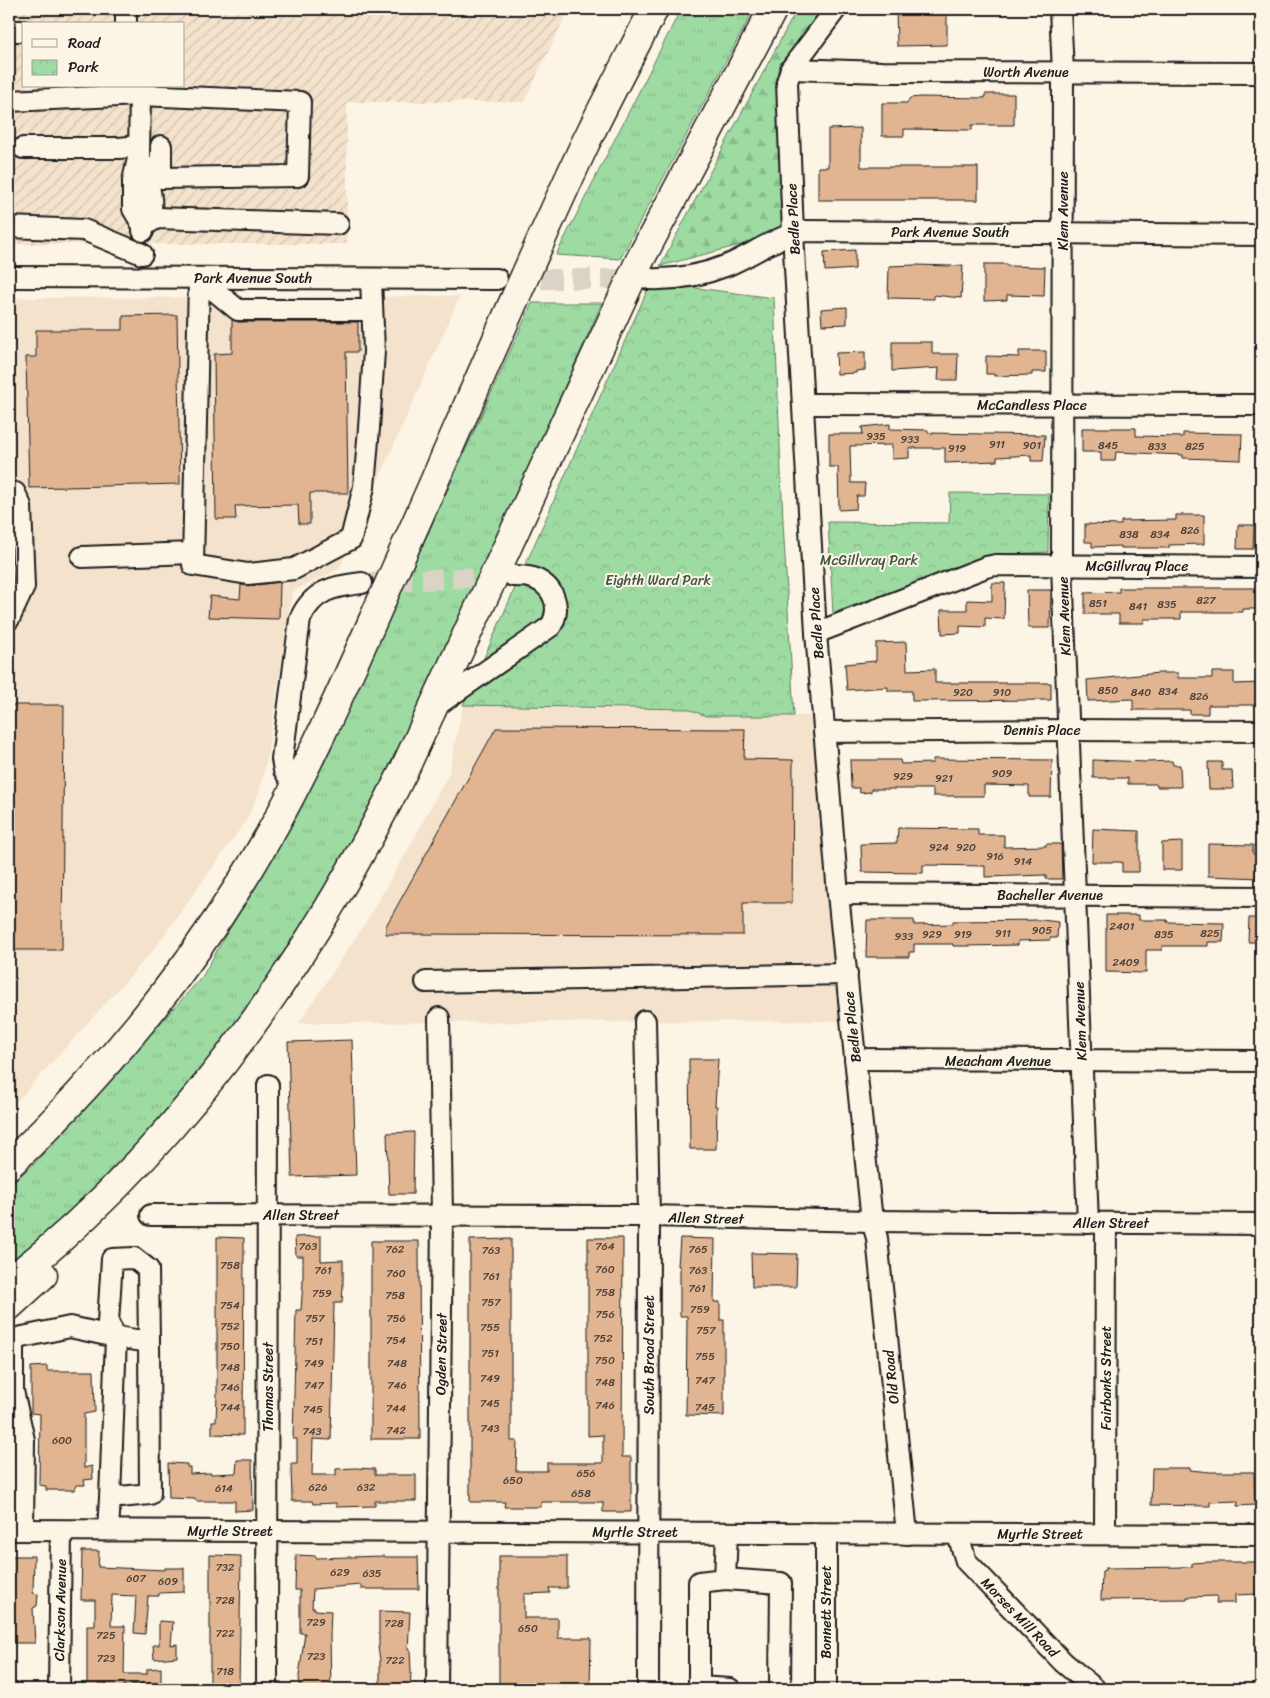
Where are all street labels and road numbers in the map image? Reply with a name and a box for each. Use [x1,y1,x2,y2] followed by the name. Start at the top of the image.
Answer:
[983,60,1069,85] street label: Worth Avenue
[1051,171,1076,251] street label: Klem Avenue
[779,183,808,255] street label: Bedle Place
[891,220,1009,245] street label: Park Avenue South
[194,266,312,291] street label: Park Avenue South
[977,393,1087,418] street label: McCandless Place
[1086,554,1188,579] street label: McGillvray Place
[1051,576,1078,656] street label: Klem Avenue
[802,586,831,660] street label: Bedle Place
[1003,718,1081,743] street label: Dennis Place
[997,883,1103,908] street label: Bacheller Avenue
[1067,981,1094,1061] street label: Klem Avenue
[836,990,869,1064] street label: Bedle Place
[945,1049,1051,1074] street label: Meacham Avenue
[262,1203,340,1228] street label: Allen Street
[667,1205,745,1232] street label: Allen Street
[1072,1211,1150,1236] street label: Allen Street
[637,1295,662,1415] street label: South Broad Street
[428,1311,455,1395] street label: Ogden Street
[1094,1326,1119,1430] street label: Fairbanks Street
[256,1341,281,1432] street label: Thomas Street
[876,1347,907,1405] street label: Old Road
[187,1519,273,1544] street label: Myrtle Street
[592,1520,678,1545] street label: Myrtle Street
[997,1522,1083,1547] street label: Myrtle Street
[47,1559,74,1661] street label: Clarkson Avenue
[814,1565,839,1659] street label: Bonnett Street
[974,1571,1066,1665] street label: Morses Mill Road

